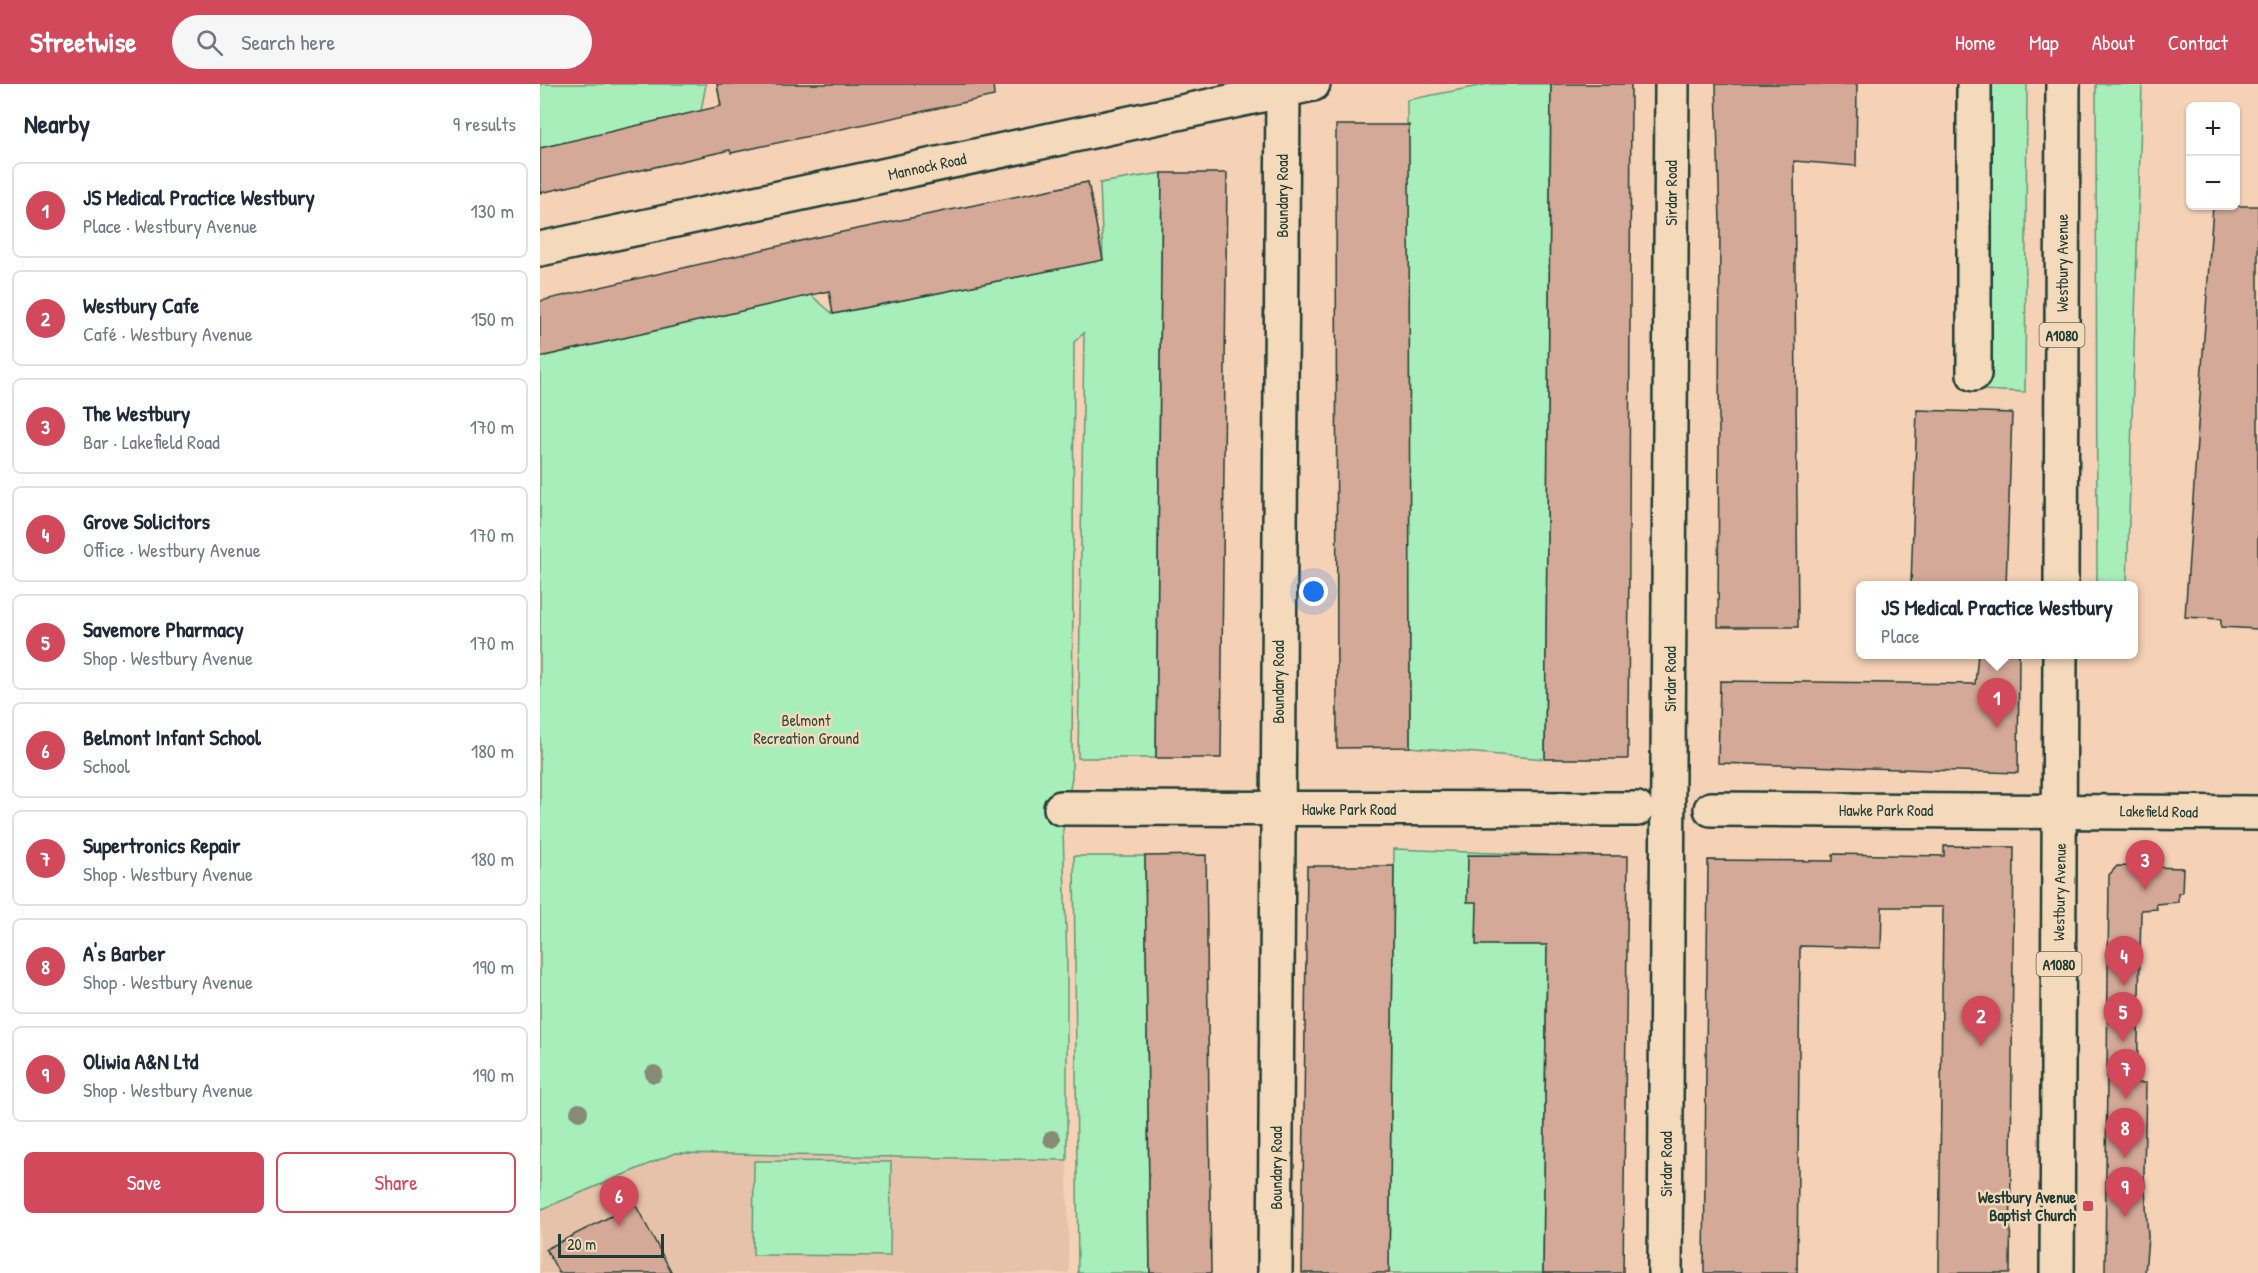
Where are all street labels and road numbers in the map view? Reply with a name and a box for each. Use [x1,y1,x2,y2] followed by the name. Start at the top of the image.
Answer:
[886,147,968,185] street label: Mannock Road
[1271,154,1293,238] street label: Boundary Road
[1660,160,1682,226] street label: Sirdar Road
[2051,213,2073,312] street label: Westbury Avenue
[2040,323,2084,347] road number: A1080
[1267,640,1289,724] street label: Boundary Road
[1659,646,1681,712] street label: Sirdar Road
[1302,798,1396,820] street label: Hawke Park Road
[1839,799,1933,821] street label: Hawke Park Road
[2120,799,2198,823] street label: Lakefield Road
[2047,842,2071,941] street label: Westbury Avenue
[2036,952,2081,976] road number: A1080
[1265,1126,1287,1210] street label: Boundary Road
[1655,1131,1677,1197] street label: Sirdar Road

